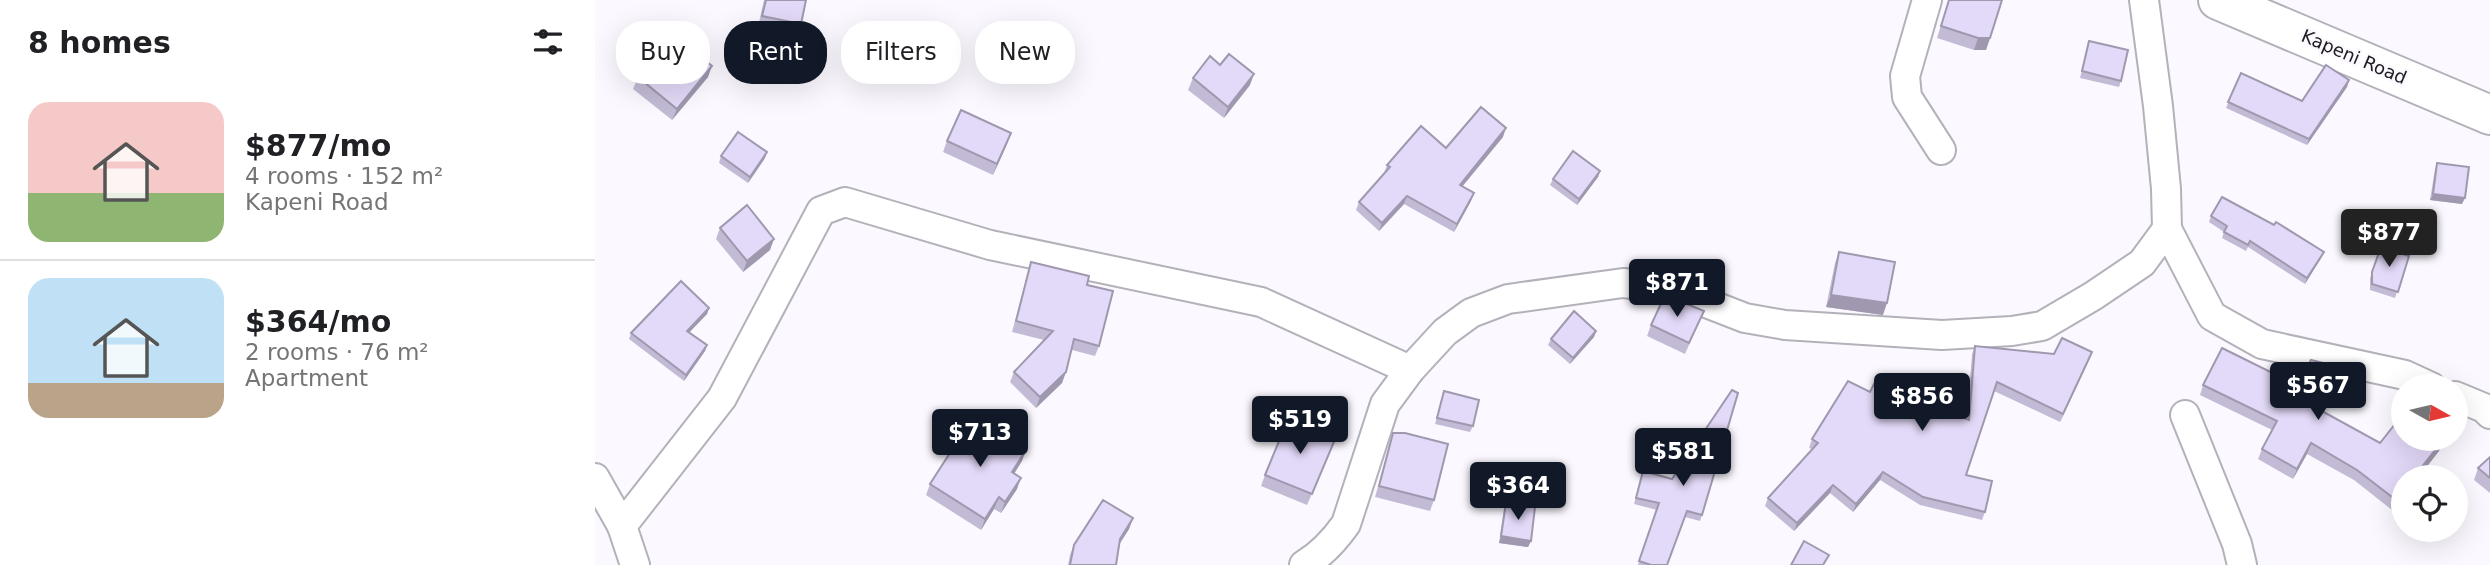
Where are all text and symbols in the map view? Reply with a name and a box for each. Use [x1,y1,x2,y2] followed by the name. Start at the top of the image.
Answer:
[616,21,710,84] chip: Buy
[724,21,827,84] chip: Rent
[841,21,961,84] chip: Filters
[975,21,1075,84] chip: New
[529,23,567,61] icon: filters
[28,25,171,60] text: 8 homes
[2298,25,2410,88] street label: Kapeni Road
[245,128,391,163] text: $877/mo
[84,130,168,214] icon: home
[245,163,443,189] text: 4 rooms · 152 m²
[245,189,389,215] text: Kapeni Road
[2348,210,2430,269] pin: $877
[2357,219,2421,245] text: $877
[1636,260,1718,319] pin: $871
[1645,269,1709,295] text: $871
[245,304,391,339] text: $364/mo
[84,306,168,390] icon: home
[245,339,429,365] text: 2 rooms · 76 m²
[2277,362,2359,422] pin: $567
[245,365,368,391] text: Apartment
[2286,372,2350,398] text: $567
[1881,374,1963,433] pin: $856
[2391,374,2467,452] north arrow
[2391,374,2468,542] map controls
[1890,383,1954,409] text: $856
[1259,396,1341,456] pin: $519
[1268,406,1332,432] text: $519
[939,410,1021,469] pin: $713
[948,419,1012,445] text: $713
[1642,428,1724,488] pin: $581
[1651,438,1715,464] text: $581
[1477,462,1559,522] pin: $364
[2391,465,2468,542] button: locate
[1486,472,1550,498] text: $364

